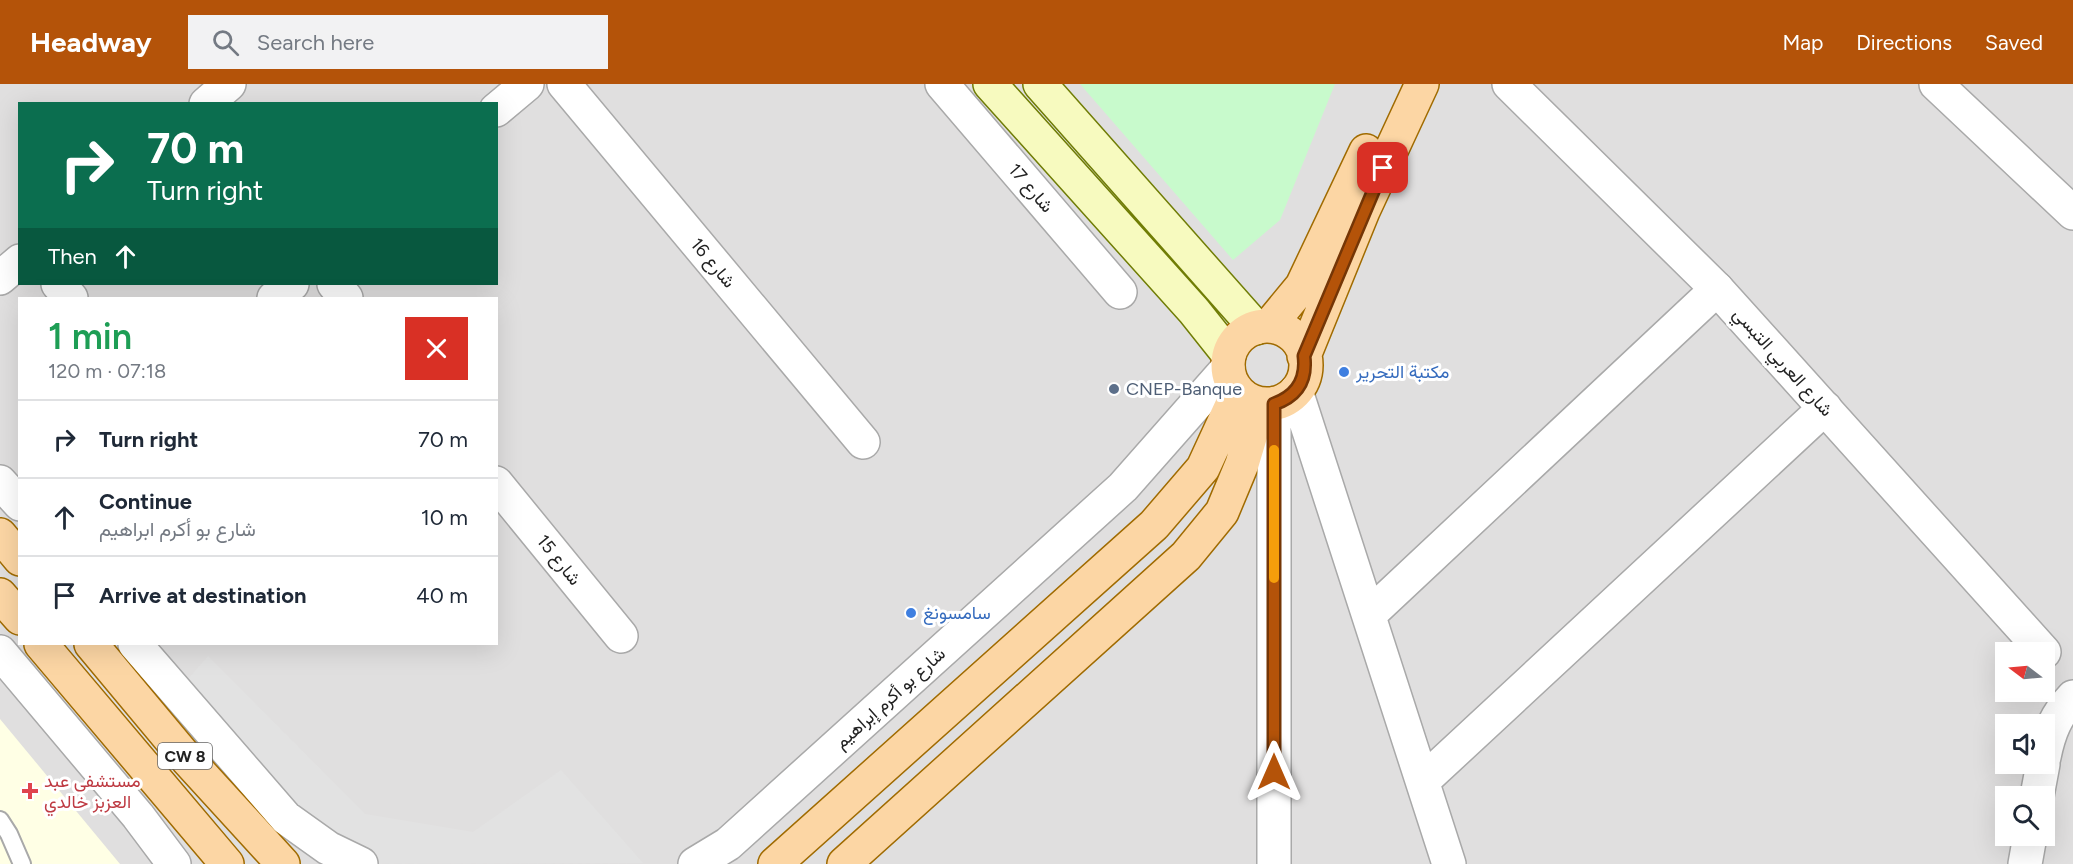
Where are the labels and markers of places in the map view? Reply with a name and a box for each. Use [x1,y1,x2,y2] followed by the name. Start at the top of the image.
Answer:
[1357,142,1408,193] pin
[1355,361,1449,383] place label: مكتبة التحرير
[1337,365,1351,379] marker: مكتبة التحرير
[1126,378,1242,400] place label: CNEP-Banque
[1107,382,1121,396] marker: CNEP-Banque
[923,602,991,625] place label: سامسونغ
[904,606,918,620] marker: سامسونغ
[44,770,141,817] place label: مستشفى عبد العزبز خالدي
[21,782,39,800] marker: مستشفى عبد العزبز خالدي

